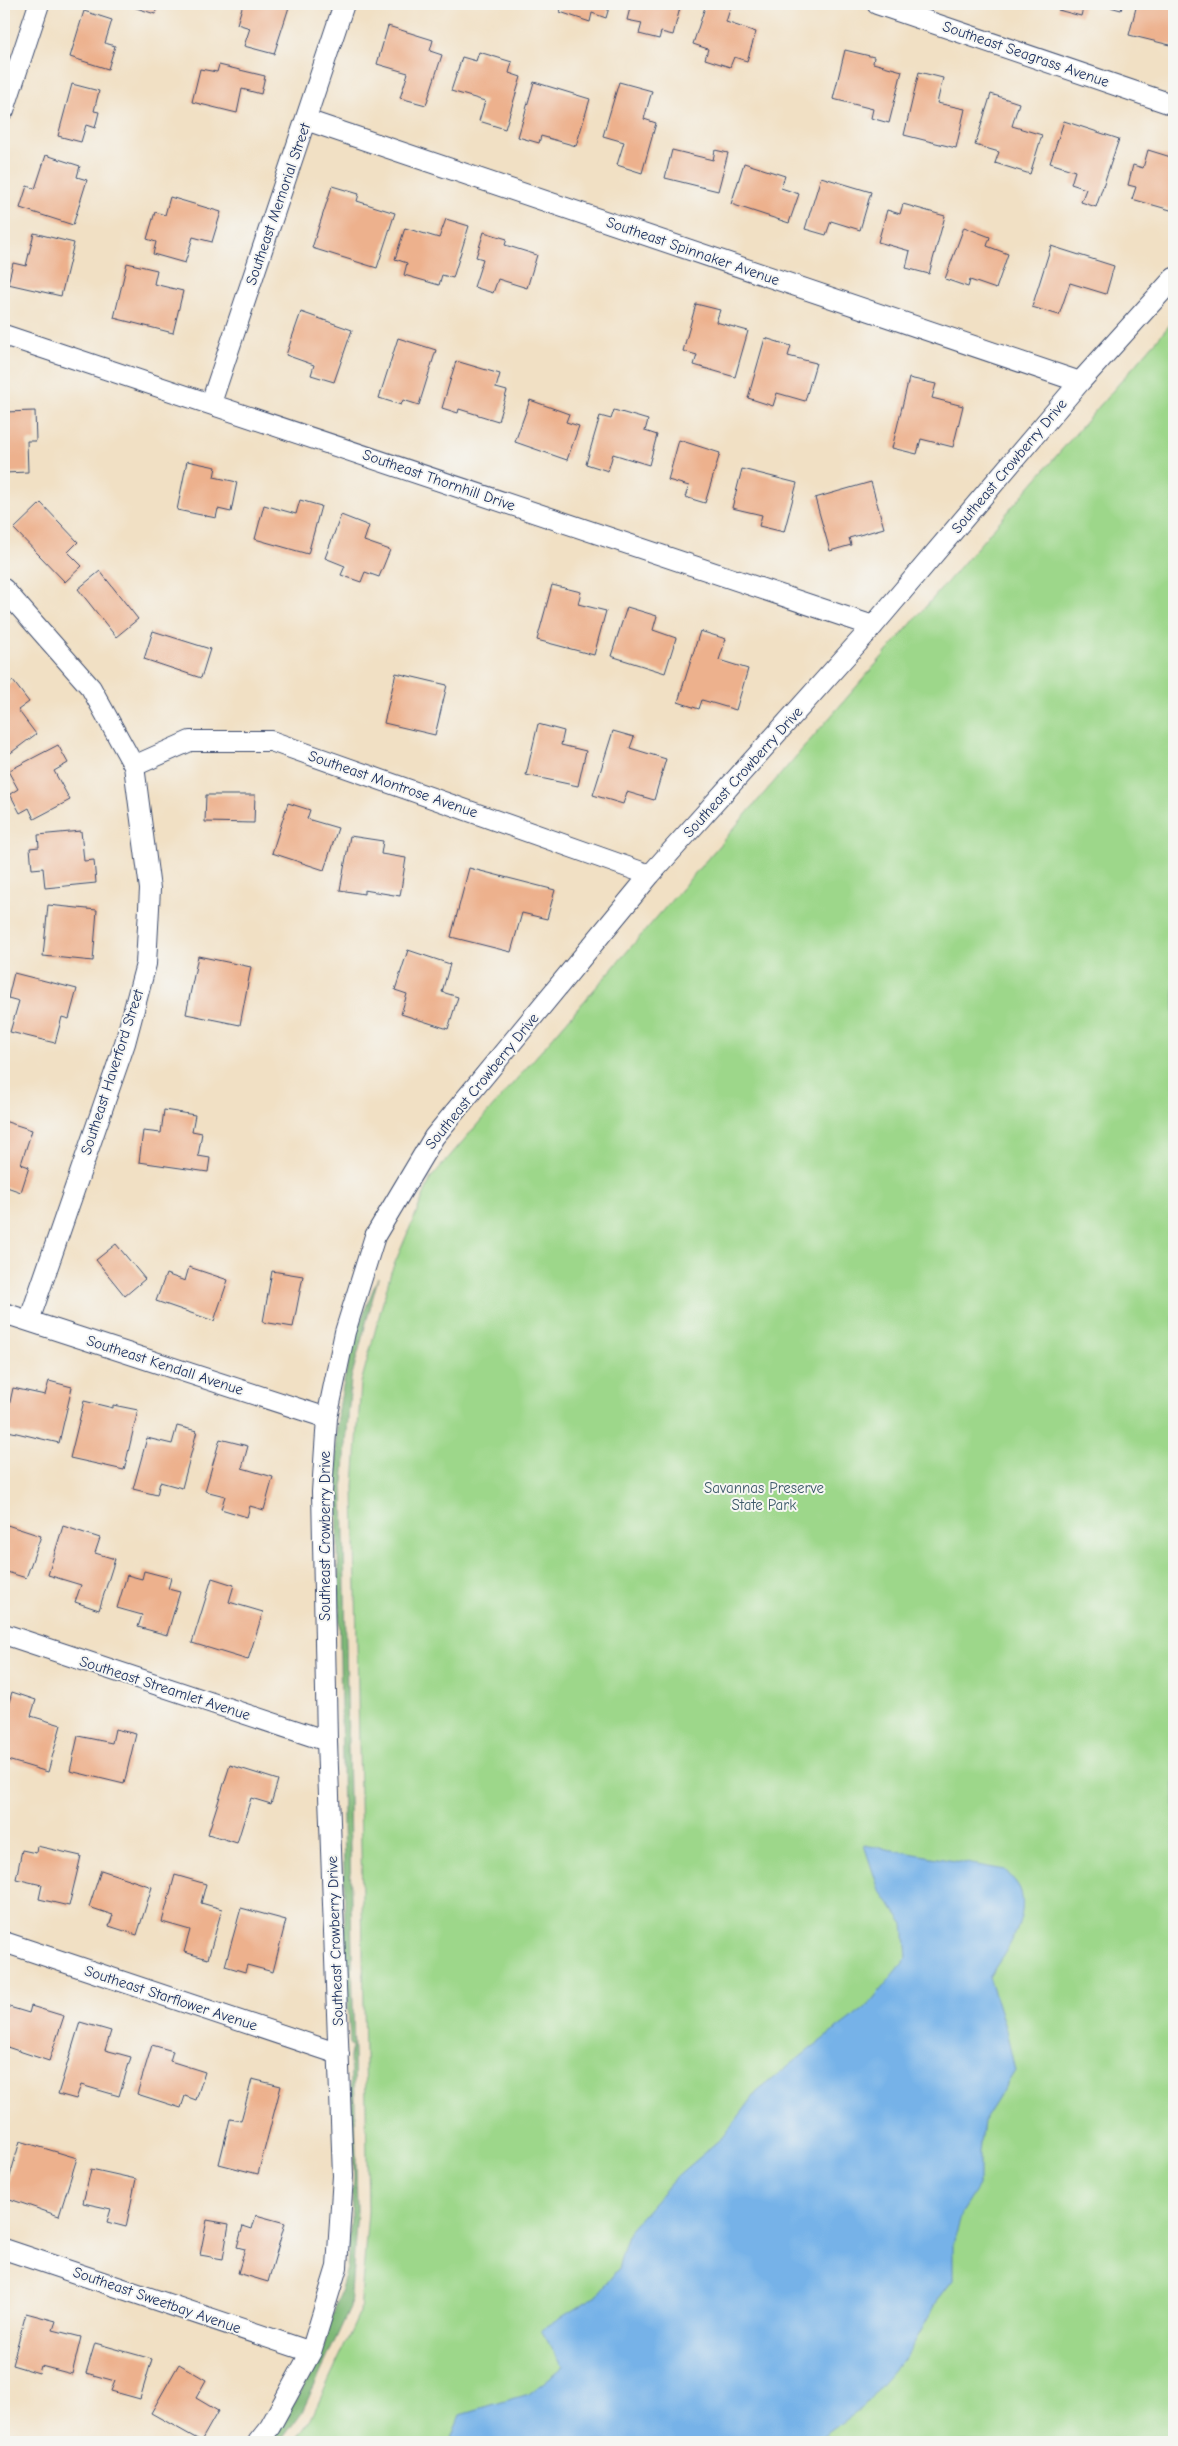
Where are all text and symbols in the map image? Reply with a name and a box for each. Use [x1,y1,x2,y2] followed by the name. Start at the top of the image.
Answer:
[940,17,1112,91] street label: Southeast Seagrass Avenue
[242,120,314,287] street label: Southeast Memorial Street
[604,213,782,289] street label: Southeast Spinnaker Avenue
[947,395,1071,537] street label: Southeast Crowberry Drive
[360,445,518,515] street label: Southeast Thornhill Drive
[679,702,807,841] street label: Southeast Crowberry Drive
[306,747,481,822] street label: Southeast Montrose Avenue
[77,986,147,1157] street label: Southeast Haverford Street
[421,1009,543,1153] street label: Southeast Crowberry Drive
[84,1331,246,1399] street label: Southeast Kendall Avenue
[316,1450,334,1621] street label: Southeast Crowberry Drive
[704,1479,825,1514] park label: Savannas Preserve State Park
[77,1652,253,1724] street label: Southeast Streamlet Avenue
[323,1855,347,2026] street label: Southeast Crowberry Drive
[82,1961,260,2035] street label: Southeast Starflower Avenue
[71,2263,244,2337] street label: Southeast Sweetbay Avenue

